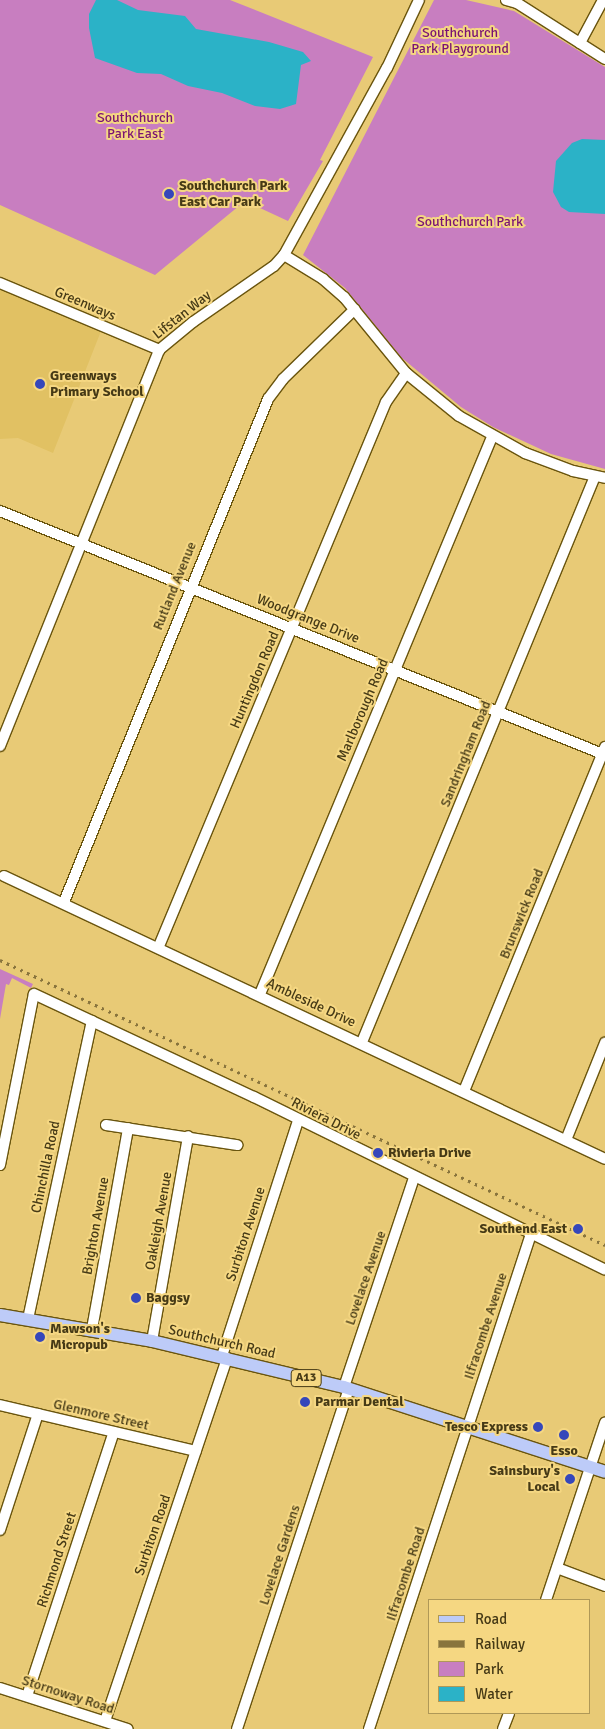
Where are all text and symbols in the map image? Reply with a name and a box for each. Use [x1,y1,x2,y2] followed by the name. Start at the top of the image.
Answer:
[411,25,509,58] park label: Southchurch Park Playground
[97,110,173,142] park label: Southchurch Park East
[179,178,287,210] place label: Southchurch Park East Car Park
[163,188,175,200] marker: Southchurch Park East Car Park
[417,214,523,230] park label: Southchurch Park
[52,284,118,324] street label: Greenways
[150,287,214,343] street label: Lifstan Way
[50,368,144,401] place label: Greenways Primary School
[34,378,46,390] marker: Greenways Primary School
[150,539,200,633] street label: Rutland Avenue
[254,591,362,647] street label: Woodgrange Drive
[227,629,283,731] street label: Huntingdon Road
[334,656,392,764] street label: Marlborough Road
[437,698,495,810] street label: Sandringham Road
[496,867,548,961] street label: Brunswick Road
[264,975,358,1031] street label: Ambleside Drive
[289,1094,363,1144] street label: Riviera Drive
[28,1119,64,1215] street label: Chinchilla Road
[388,1145,471,1161] place label: Rivieria Drive
[372,1147,384,1159] marker: Rivieria Drive
[142,1171,176,1271] street label: Oakleigh Avenue
[79,1176,113,1276] street label: Brighton Avenue
[223,1185,269,1283] street label: Surbiton Avenue
[480,1221,567,1237] place label: Southend East
[571,1222,585,1236] marker: Southend East
[342,1229,390,1327] street label: Lovelace Avenue
[461,1270,511,1382] street label: Ilfracombe Avenue
[146,1290,190,1306] place label: Baggsy
[130,1292,142,1304] marker: Baggsy
[50,1321,110,1354] place label: Mawson's Micropub
[167,1322,277,1362] street label: Southchurch Road
[34,1331,46,1343] marker: Mawson's Micropub
[290,1369,322,1388] road number: A13
[315,1394,404,1410] place label: Parmar Dental
[52,1396,150,1434] street label: Glenmore Street
[299,1396,311,1408] marker: Parmar Dental
[445,1419,528,1435] place label: Tesco Express
[532,1421,544,1433] marker: Tesco Express
[558,1429,570,1441] marker: Esso
[550,1443,578,1459] place label: Esso
[489,1463,560,1495] place label: Sainsbury's Local
[564,1473,576,1485] marker: Sainsbury's Local
[131,1492,175,1578] street label: Surbiton Road
[256,1503,304,1607] street label: Lovelace Gardens
[34,1510,80,1610] street label: Richmond Street
[383,1525,429,1623] street label: Ilfracombe Road
[428,1599,590,1714] legend
[475,1610,507,1628] text: Road
[475,1635,525,1653] text: Railway
[475,1660,504,1678] text: Park
[20,1672,116,1718] street label: Stornoway Road
[475,1685,513,1703] text: Water

